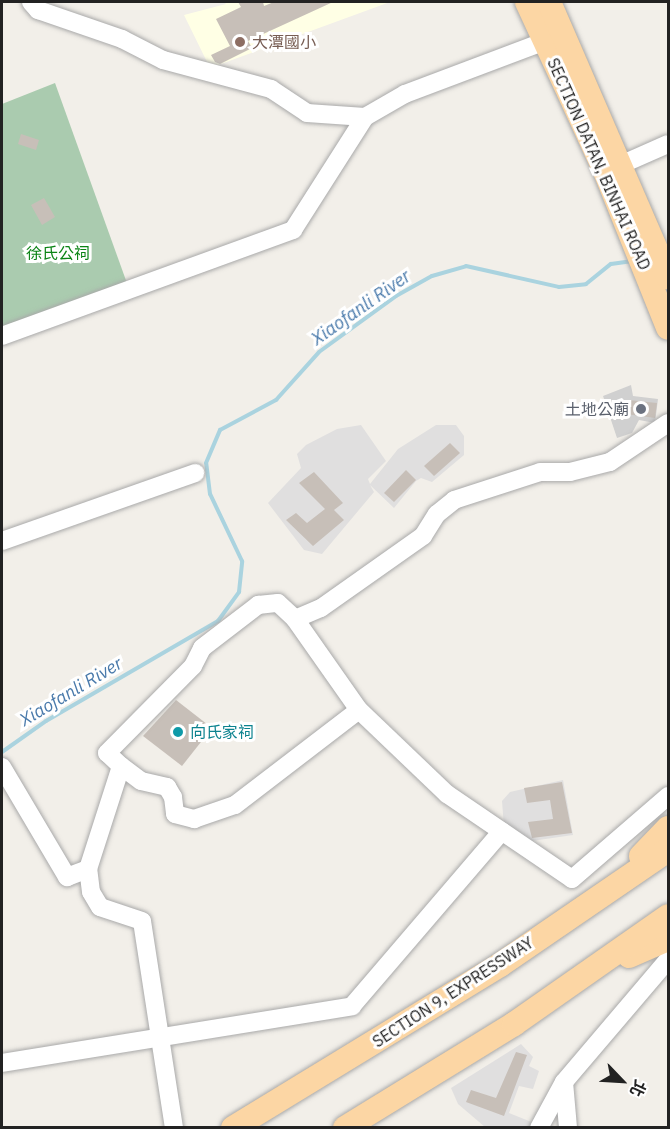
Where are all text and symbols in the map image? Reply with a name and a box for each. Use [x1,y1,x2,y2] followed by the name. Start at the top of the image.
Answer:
[252,32,316,52] place label: 大潭國小
[233,35,247,49] marker: 大潭國小
[543,55,655,273] street label: SECTION DATAN, BINHAI ROAD
[26,243,90,263] park label: 徐氏公祠
[307,266,415,350] water label: Xiaofanli River
[565,399,629,419] place label: 土地公廟
[634,402,648,416] marker: 土地公廟
[16,653,126,731] water label: Xiaofanli River
[190,722,254,742] place label: 向氏家祠
[171,725,185,739] marker: 向氏家祠
[369,933,537,1051] street label: SECTION 9, EXPRESSWAY
[592,1051,652,1111] north arrow
[626,1077,651,1100] text: 北

